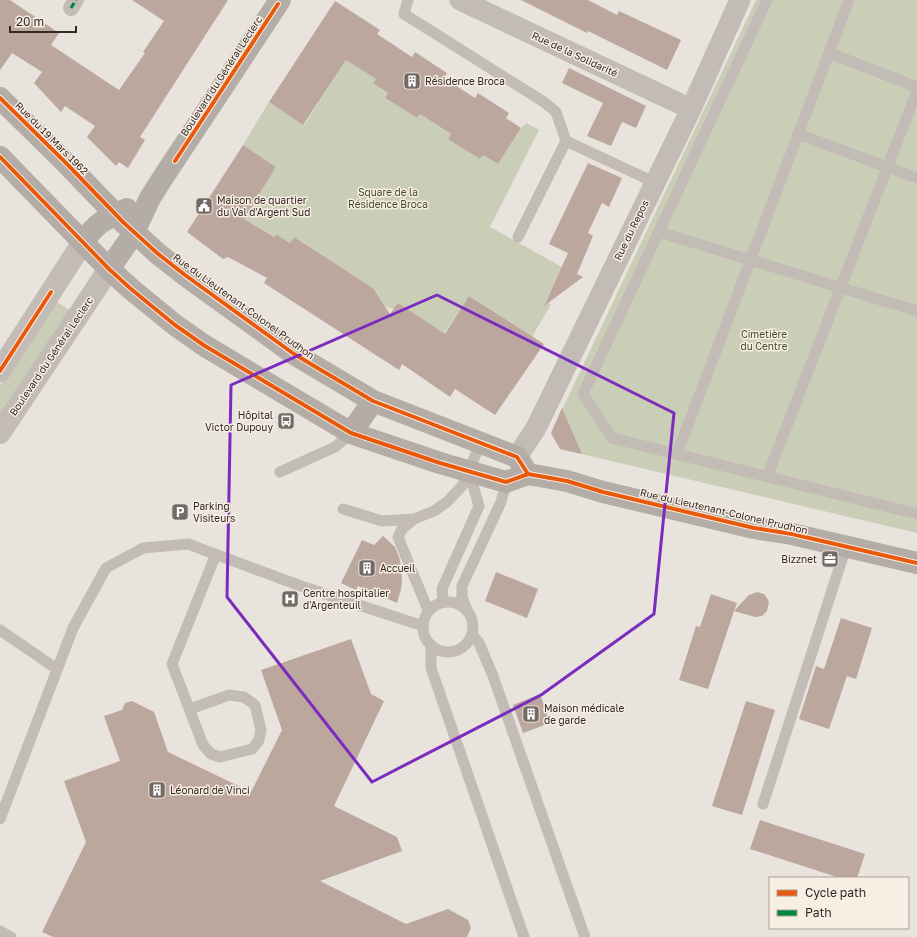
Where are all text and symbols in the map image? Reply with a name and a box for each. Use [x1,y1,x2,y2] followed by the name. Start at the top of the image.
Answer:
[10,8,76,34] scale bar
[178,13,265,138] street label: Boulevard du Général Leclerc
[16,14,44,29] text: 20 m
[530,29,620,79] street label: Rue de la Solidarité
[402,71,422,91] building icon: Résidence Broca
[425,75,505,87] place label: Résidence Broca
[13,99,91,177] street label: Rue du 19 Mars 1962
[348,186,428,210] park label: Square de la Résidence Broca
[217,194,310,218] place label: Maison de quartier du Val d'Argent Sud
[194,196,214,216] public building icon: Maison de quartier du Val d'Argent Sud
[611,198,651,262] street label: Rue du Repos
[171,251,317,361] street label: Rue du Lieutenant-Colonel Prudhon
[7,294,96,418] street label: Boulevard du Général Leclerc
[741,328,788,352] park label: Cimetière du Centre
[205,409,273,433] place label: Hôpital Victor Dupouy
[276,411,296,431] bus stop icon: Hôpital Victor Dupouy
[639,486,809,536] street label: Rue du Lieutenant-Colonel Prudhon
[193,500,235,524] place label: Parking Visiteurs
[170,502,190,522] parking icon: Parking Visiteurs
[820,549,840,569] office icon: Bizznet
[781,553,817,565] place label: Bizznet
[357,558,377,578] building icon: Accueil
[380,562,415,574] place label: Accueil
[303,587,389,611] place label: Centre hospitalier d'Argenteuil
[280,589,300,609] hospital icon: Centre hospitalier d'Argenteuil
[544,702,625,726] place label: Maison médicale de garde
[521,704,541,724] building icon: Maison médicale de garde
[147,780,167,800] building icon: Léonard de Vinci
[170,784,250,796] place label: Léonard de Vinci
[769,877,909,929] legend
[805,885,866,900] text: Cycle path
[805,905,832,920] text: Path

